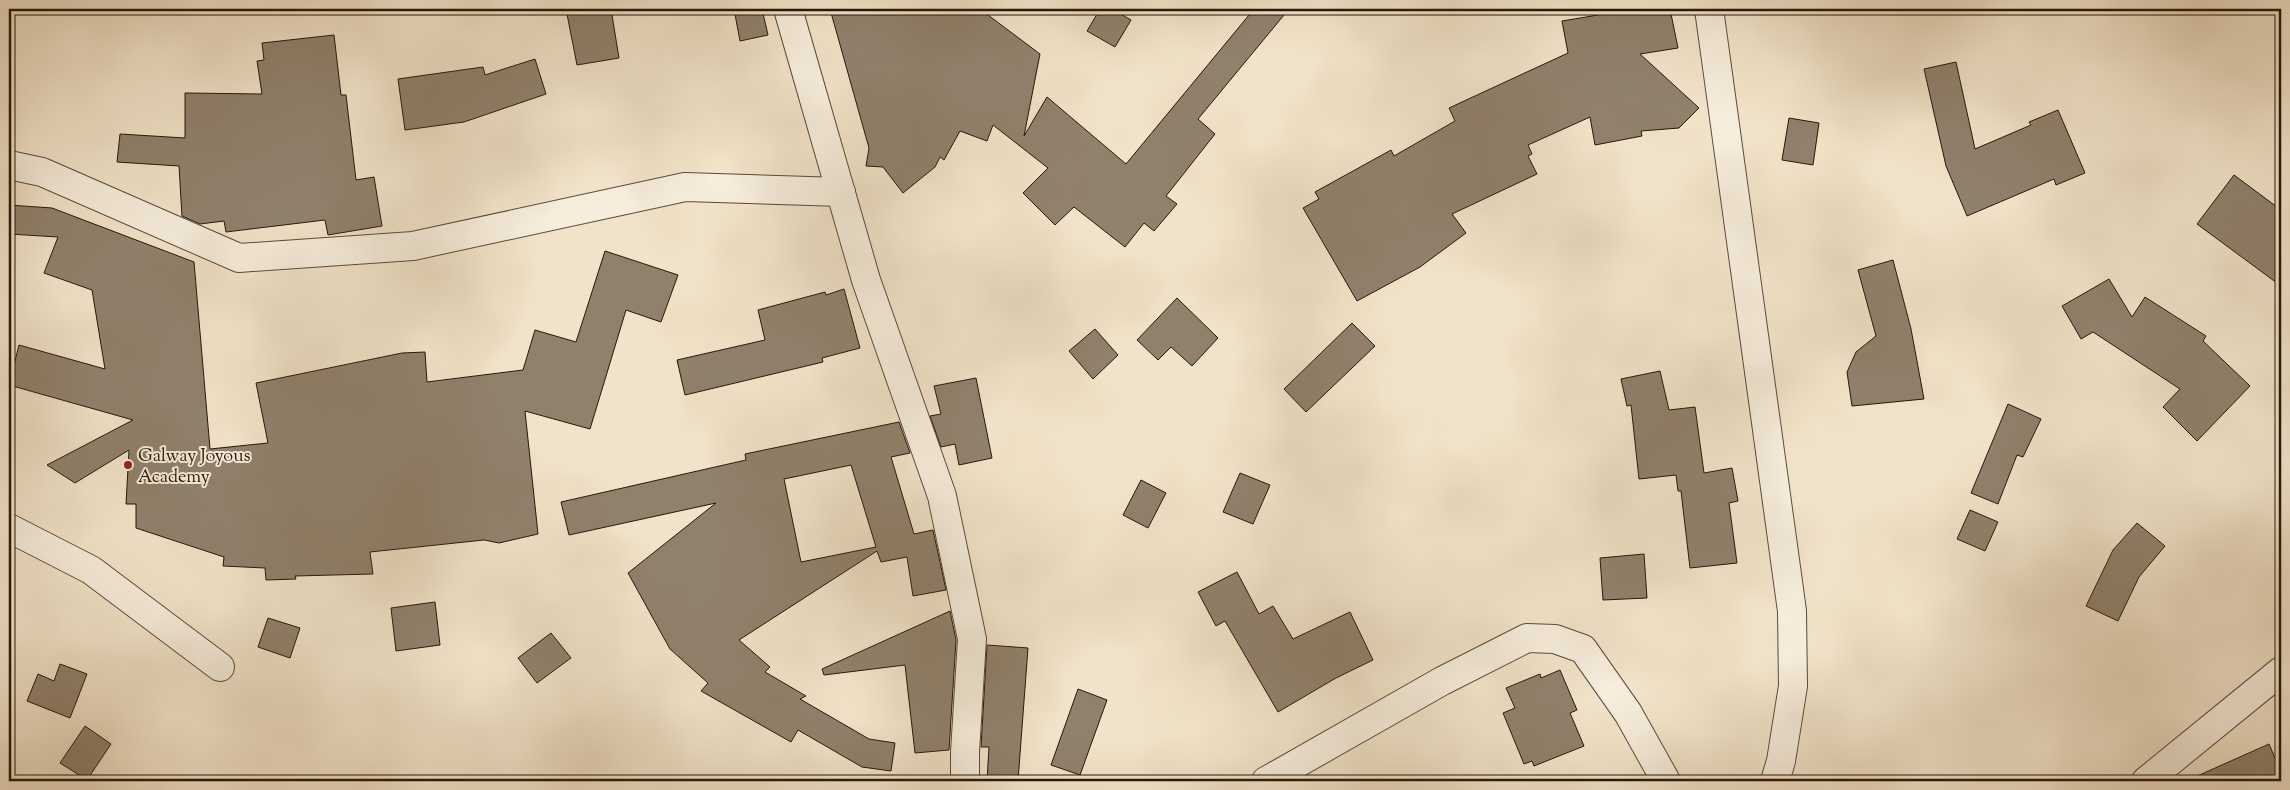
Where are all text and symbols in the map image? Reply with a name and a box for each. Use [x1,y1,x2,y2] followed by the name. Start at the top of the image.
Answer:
[138,444,251,491] place label: Galway Joyous Academy
[122,459,134,471] marker: Galway Joyous Academy

